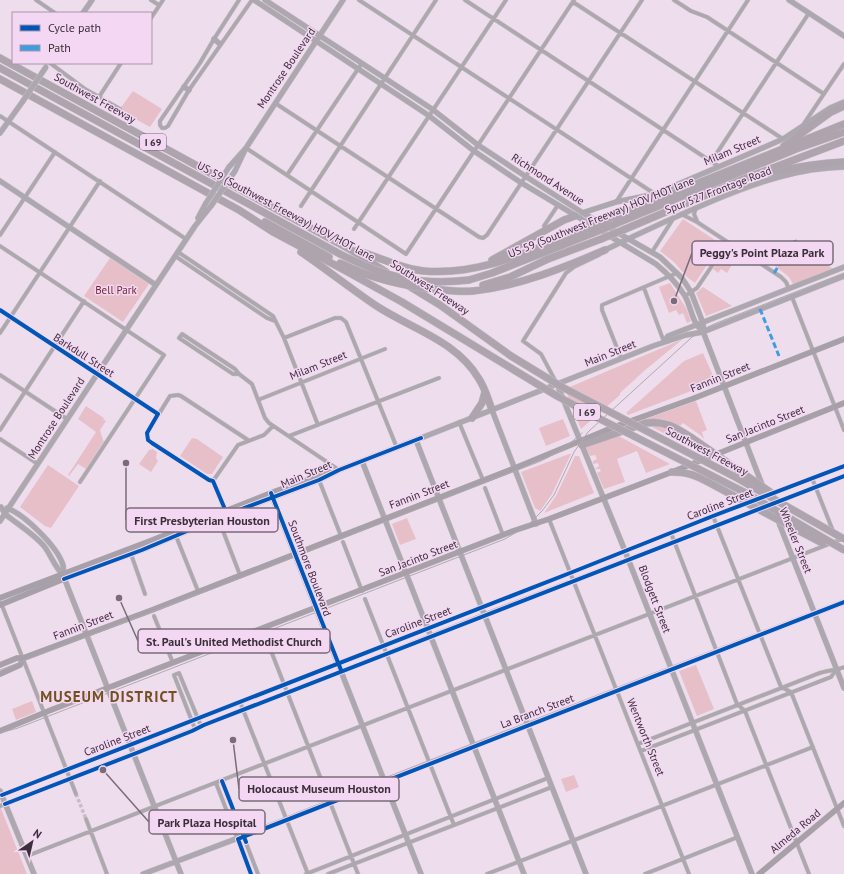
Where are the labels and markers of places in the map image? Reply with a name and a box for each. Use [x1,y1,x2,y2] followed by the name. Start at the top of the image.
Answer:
[692,241,833,265] callout: Peggy's Point Plaza Park
[126,508,278,532] callout: First Presbyterian Houston
[138,629,330,653] callout: St. Paul's United Methodist Church
[239,777,399,801] callout: Holocaust Museum Houston
[149,810,265,834] callout: Park Plaza Hospital

